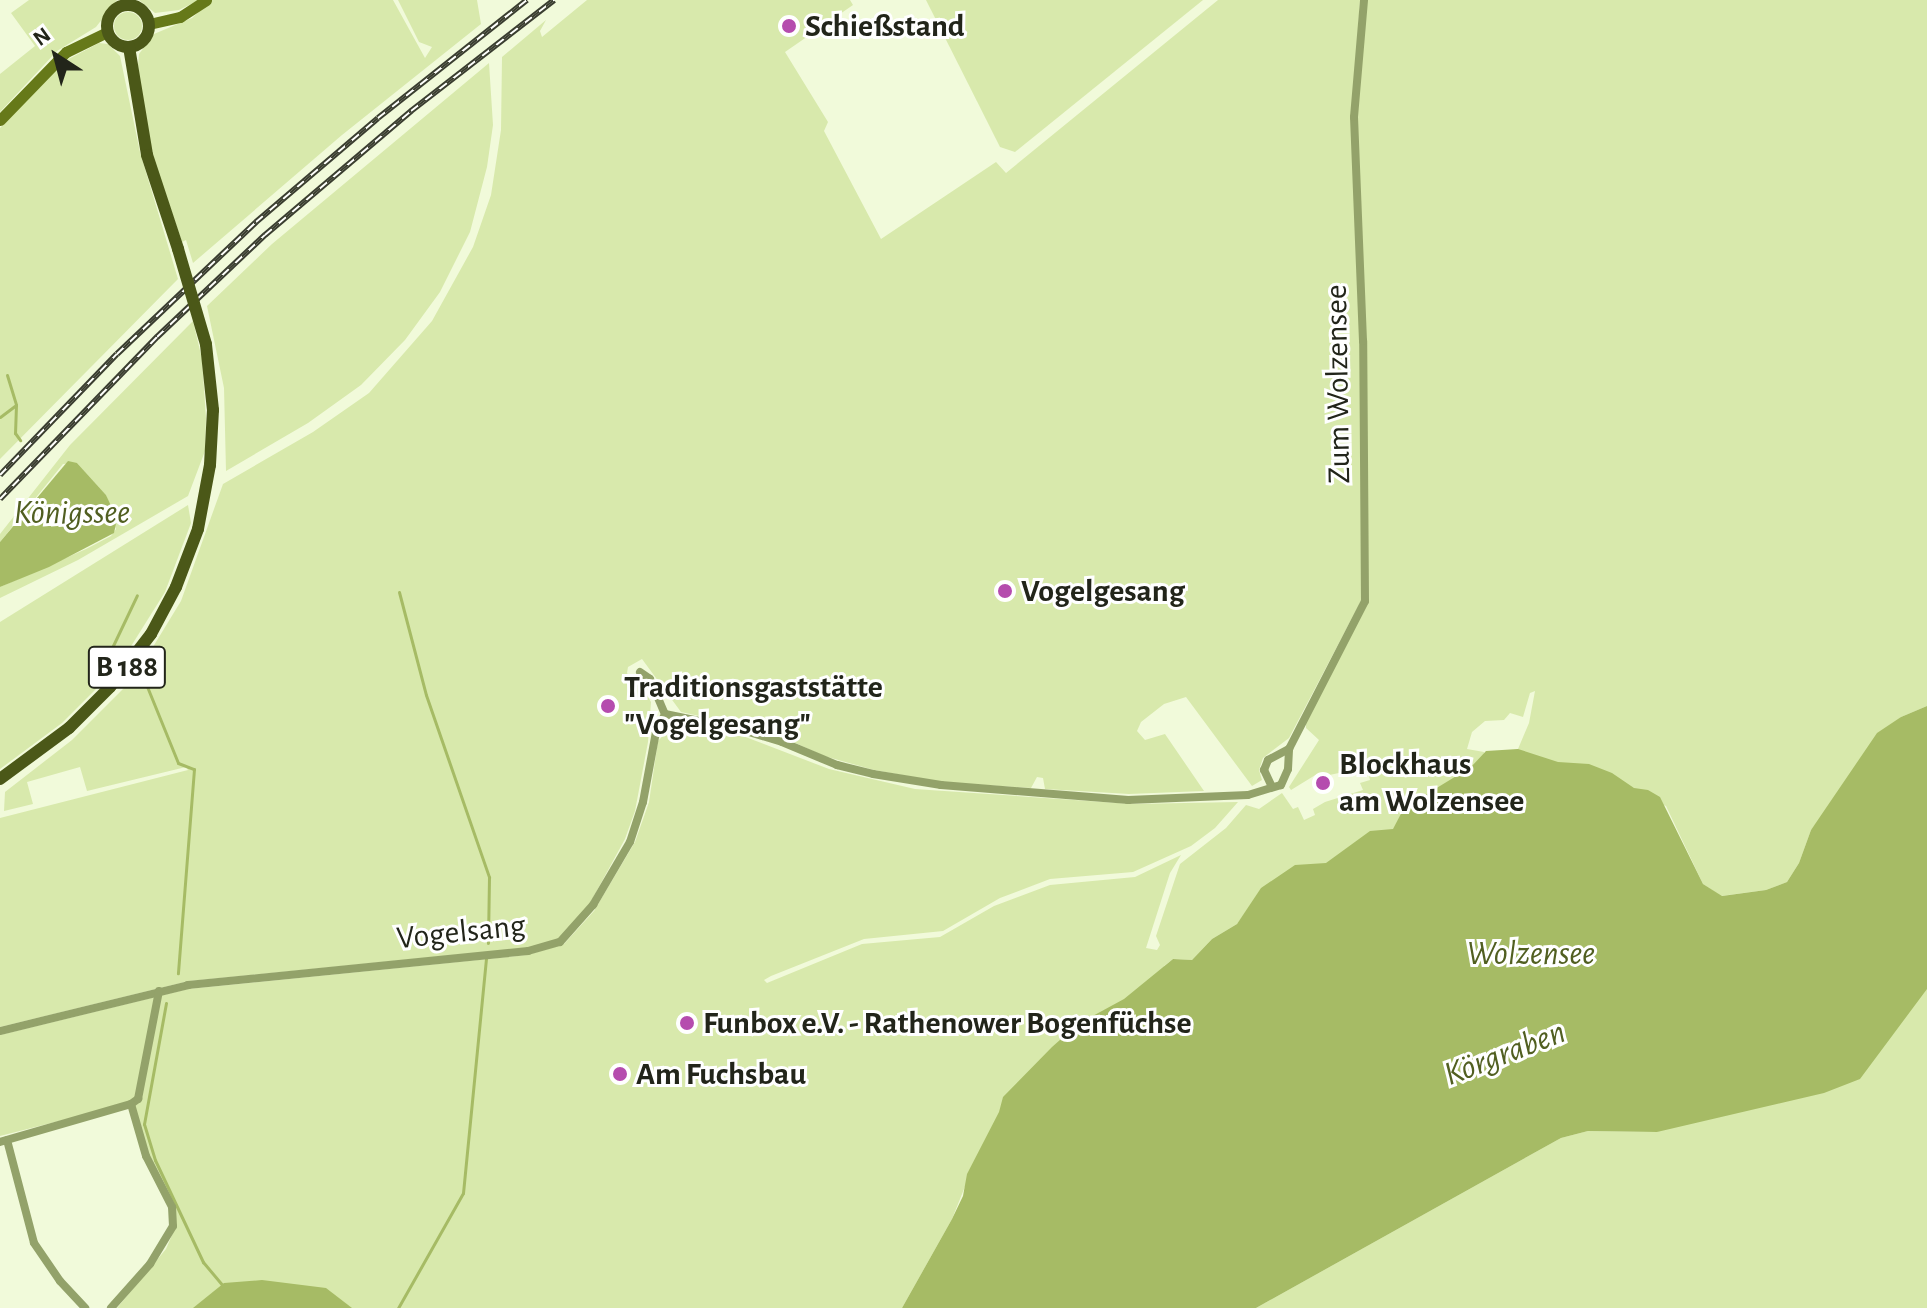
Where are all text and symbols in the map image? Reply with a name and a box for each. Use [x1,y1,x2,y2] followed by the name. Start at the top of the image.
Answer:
[805,7,965,45] place label: Schießstand
[16,16,96,96] north arrow
[780,17,798,35] marker: Schießstand
[29,23,55,50] text: N
[1317,284,1359,484] street label: Zum Wolzensee
[14,494,130,534] water label: Königssee
[1021,572,1185,610] place label: Vogelgesang
[996,582,1014,600] marker: Vogelgesang
[87,641,167,693] road number: B 188
[624,669,883,744] place label: Traditionsgaststätte "Vogelgesang"
[599,697,617,715] marker: Traditionsgaststätte "Vogelgesang"
[1339,746,1524,821] place label: Blockhaus am Wolzensee
[1314,774,1332,792] marker: Blockhaus am Wolzensee
[395,906,527,958] street label: Vogelsang
[1467,935,1595,975] water label: Wolzensee
[703,1004,1191,1042] place label: Funbox e.V. - Rathenower Bogenfüchse
[1439,1012,1571,1096] water label: Körgraben
[678,1014,696,1032] marker: Funbox e.V. - Rathenower Bogenfüchse
[636,1055,806,1093] place label: Am Fuchsbau
[611,1065,629,1083] marker: Am Fuchsbau

